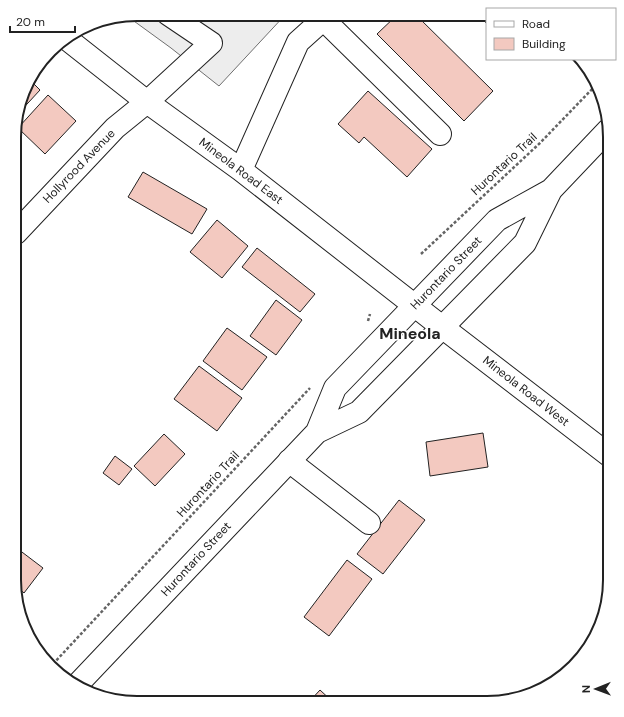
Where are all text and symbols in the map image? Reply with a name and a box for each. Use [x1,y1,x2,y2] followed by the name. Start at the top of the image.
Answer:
[10,8,75,34] scale bar
[486,8,616,60] legend
[16,14,45,30] text: 20 m
[522,16,550,32] text: Road
[522,36,566,52] text: Building
[39,125,119,207] street label: Hollyrood Avenue
[468,129,540,199] street label: Hurontario Trail
[196,134,286,208] street label: Mineola Road East
[407,233,485,313] street label: Hurontario Street
[379,323,441,344] district label: Mineola
[479,352,573,430] street label: Mineola Road West
[173,448,243,520] street label: Hurontario Trail
[157,518,235,600] street label: Hurontario Street
[576,669,616,709] north arrow
[579,685,593,693] text: N

